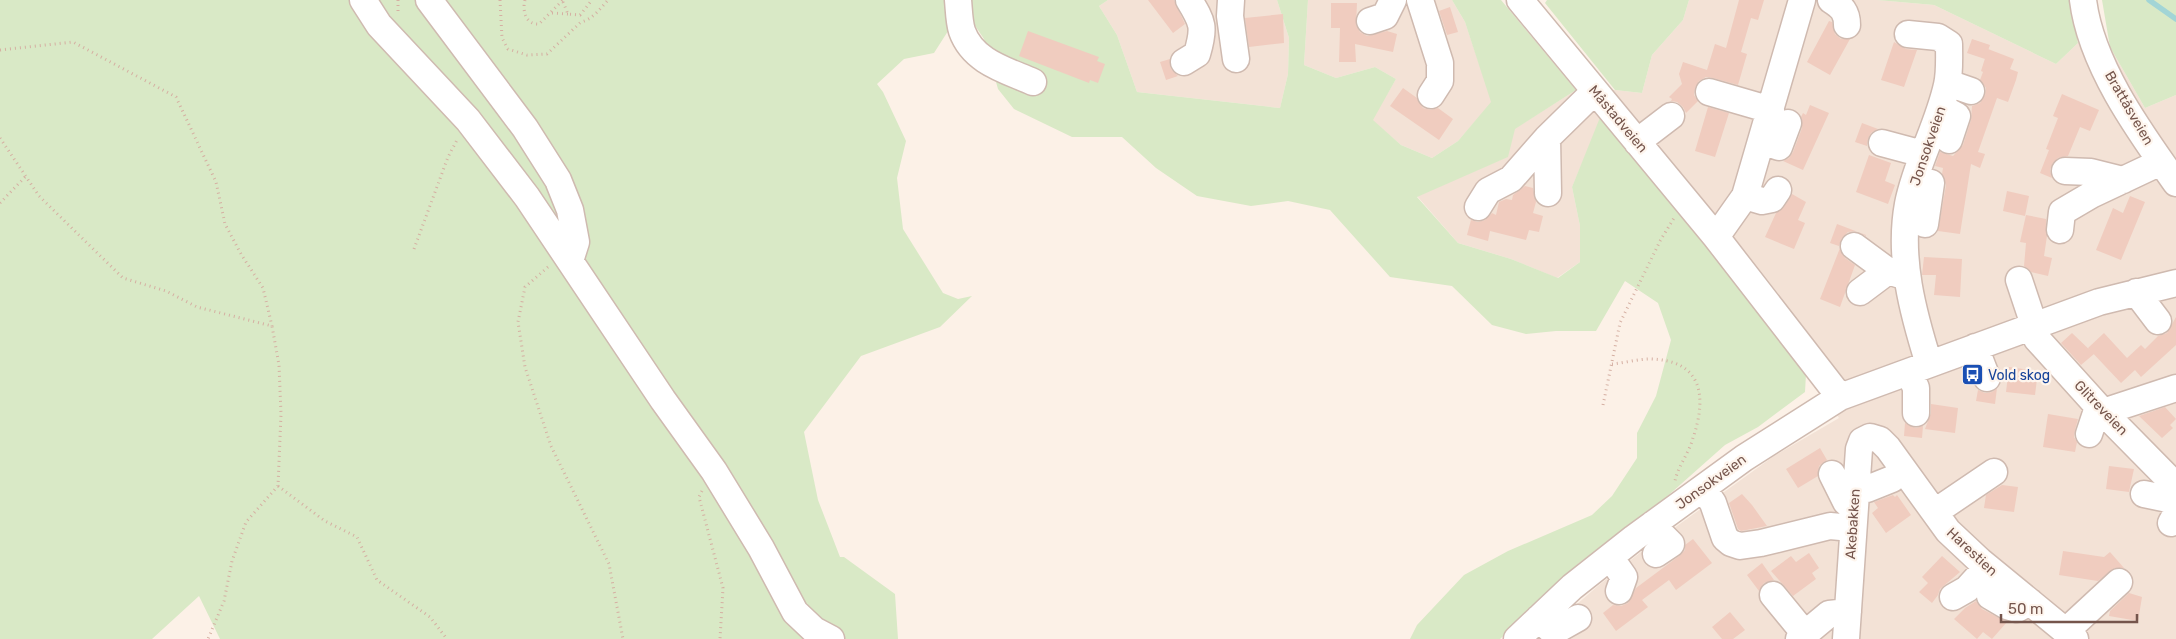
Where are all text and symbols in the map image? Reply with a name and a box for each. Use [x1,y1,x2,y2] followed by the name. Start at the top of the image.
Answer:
[2101,68,2157,148] street label: Brattåsveien
[1585,82,1651,156] street label: Måstadveien
[1906,104,1950,188] street label: Jonsokveien
[1960,363,1984,387] bus stop icon: Vold skog
[1988,367,2050,384] place label: Vold skog
[2071,377,2131,439] street label: Glitreveien
[1672,451,1750,513] street label: Jonsokveien
[1842,488,1864,560] street label: Akebakken
[1943,524,2001,580] street label: Harestien
[2001,592,2137,624] scale bar
[2008,600,2043,618] text: 50 m

